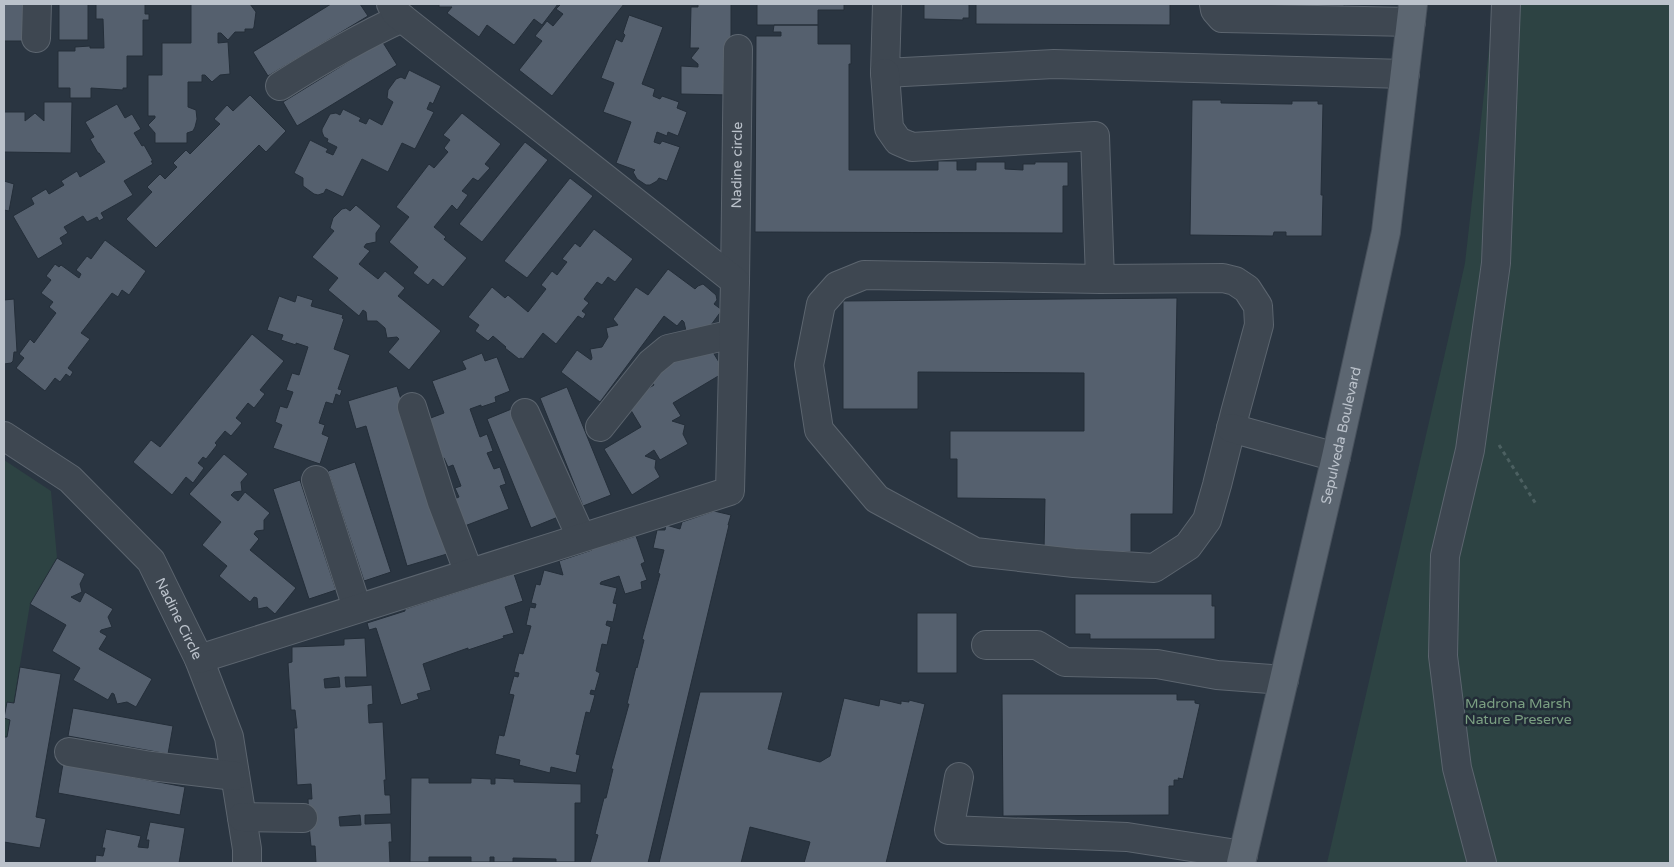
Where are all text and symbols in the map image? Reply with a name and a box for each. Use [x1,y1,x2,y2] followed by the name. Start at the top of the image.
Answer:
[727,122,746,208] street label: Nadine circle
[1317,365,1364,506] street label: Sepulveda Boulevard
[152,575,206,662] street label: Nadine Circle
[1464,695,1572,728] park label: Madrona Marsh Nature Preserve

